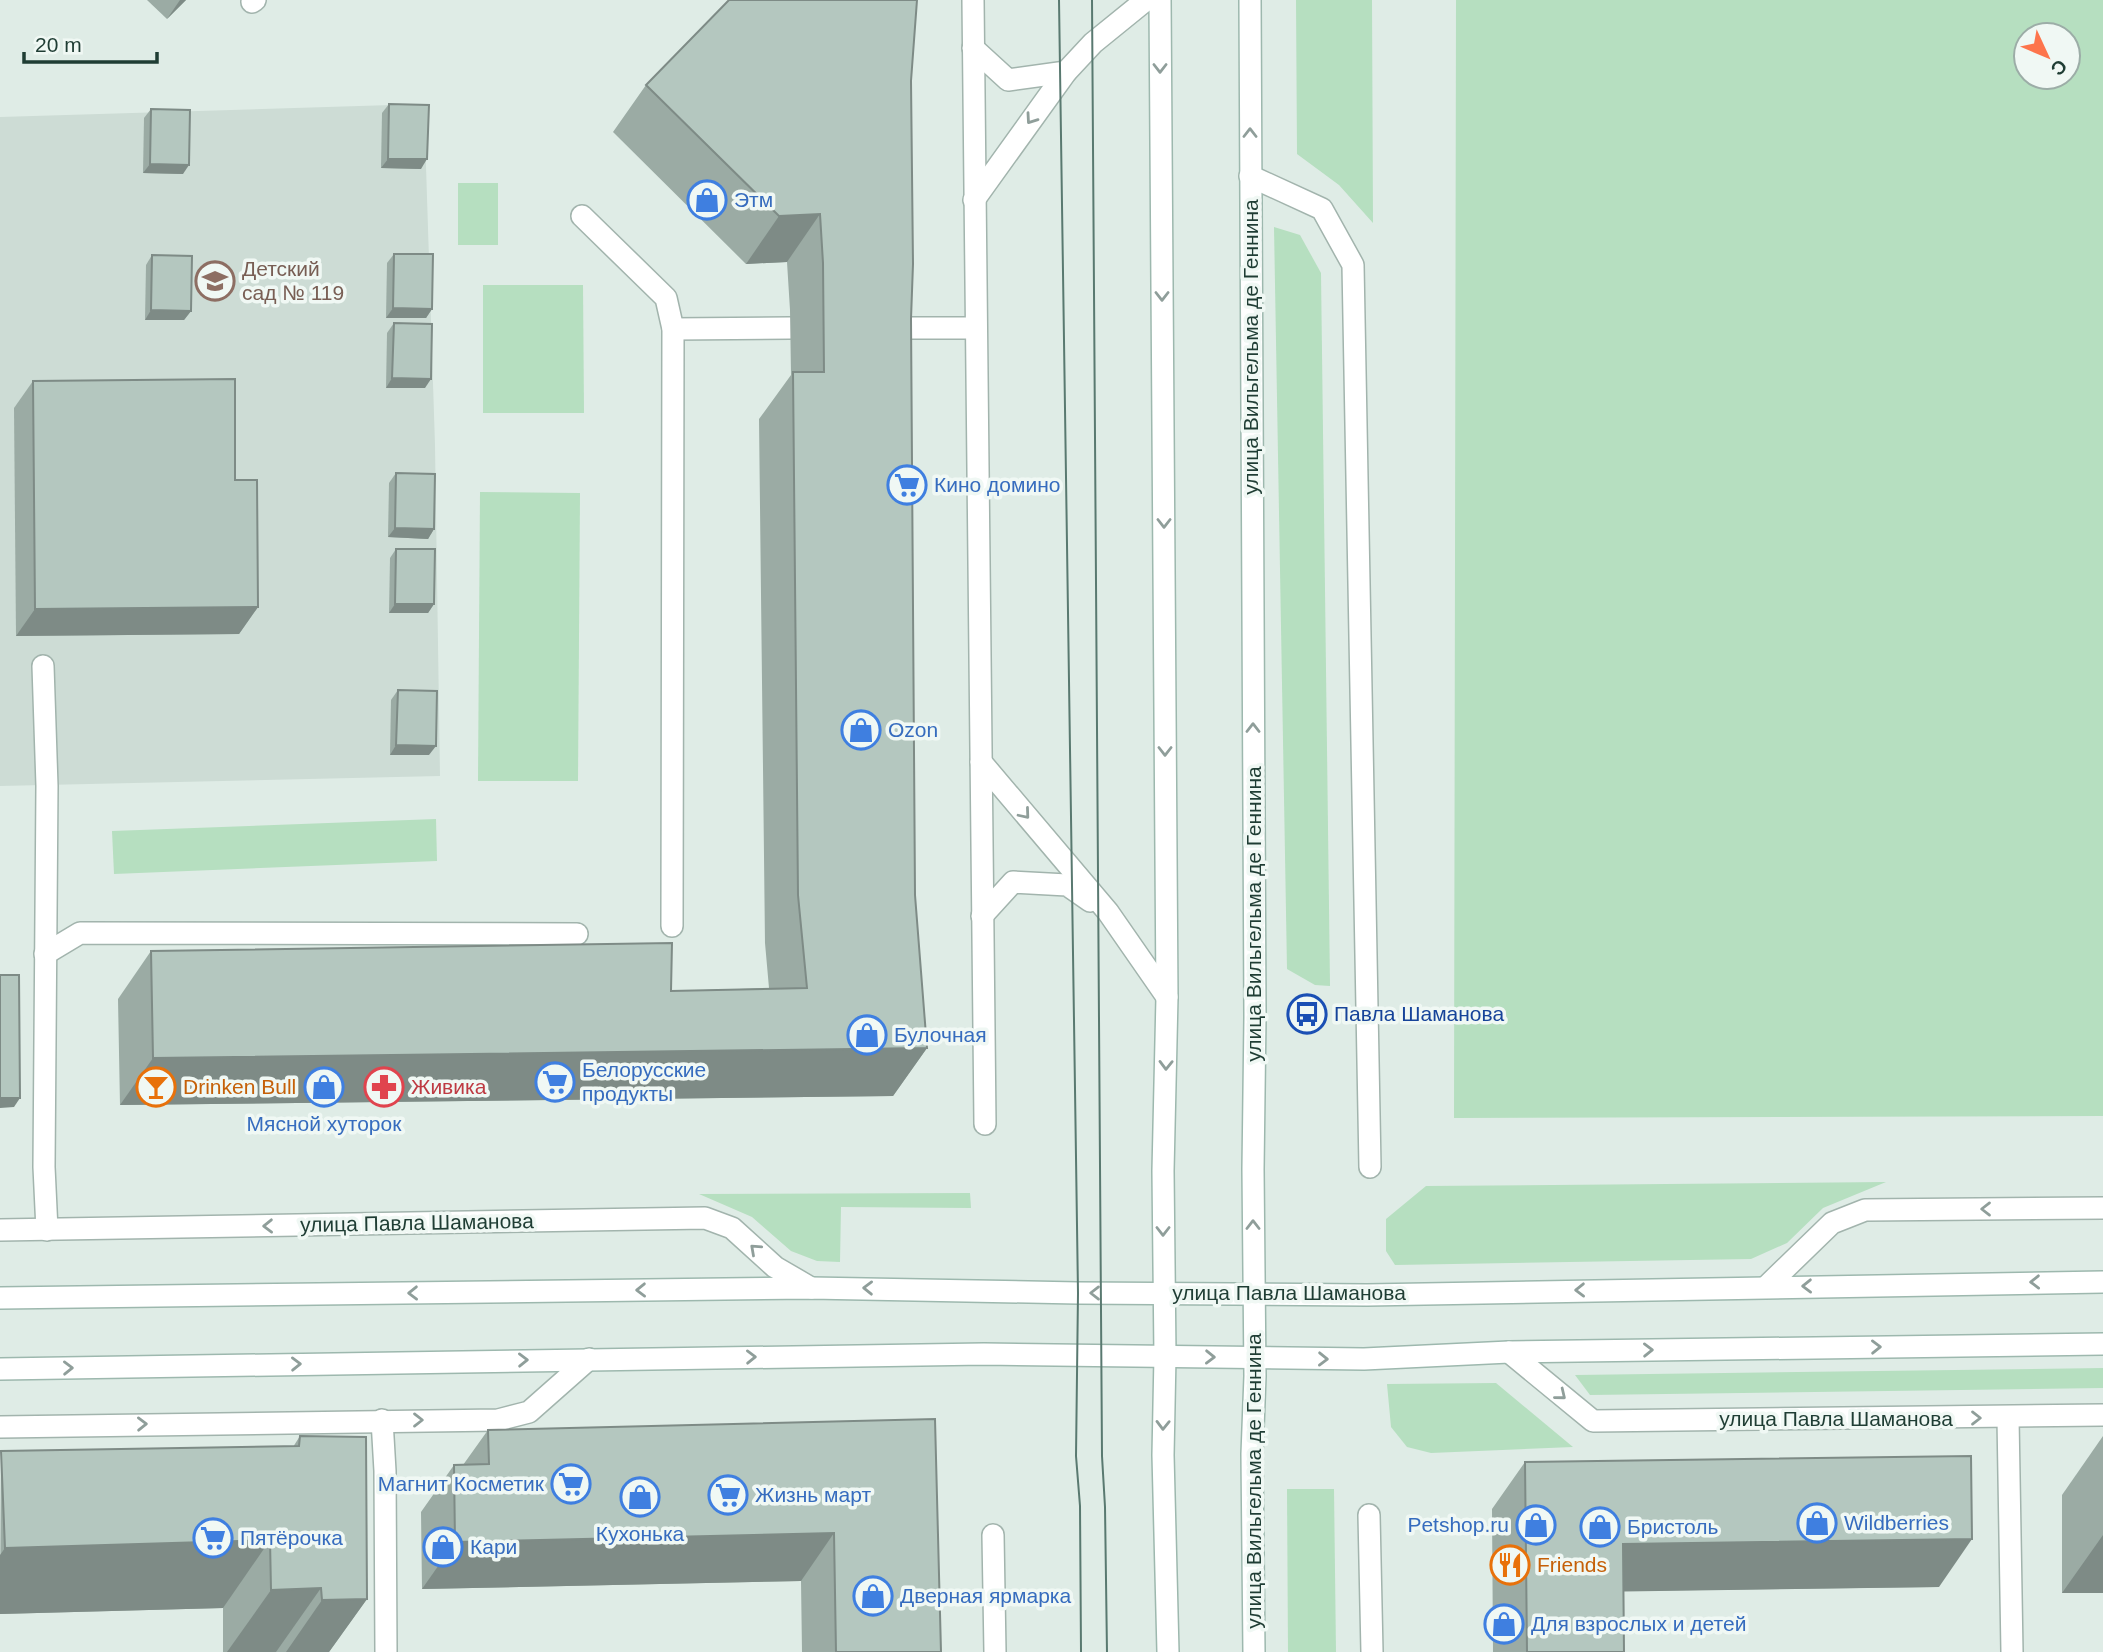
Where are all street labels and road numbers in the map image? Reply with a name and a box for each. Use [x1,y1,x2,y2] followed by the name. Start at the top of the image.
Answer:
[1239,199,1262,495] street label: улица Вильгельма де Геннина
[1242,766,1265,1062] street label: улица Вильгельма де Геннина
[300,1209,534,1236] street label: улица Павла Шаманова
[1172,1281,1406,1304] street label: улица Павла Шаманова
[1242,1333,1265,1629] street label: улица Вильгельма де Геннина
[1719,1407,1953,1430] street label: улица Павла Шаманова

